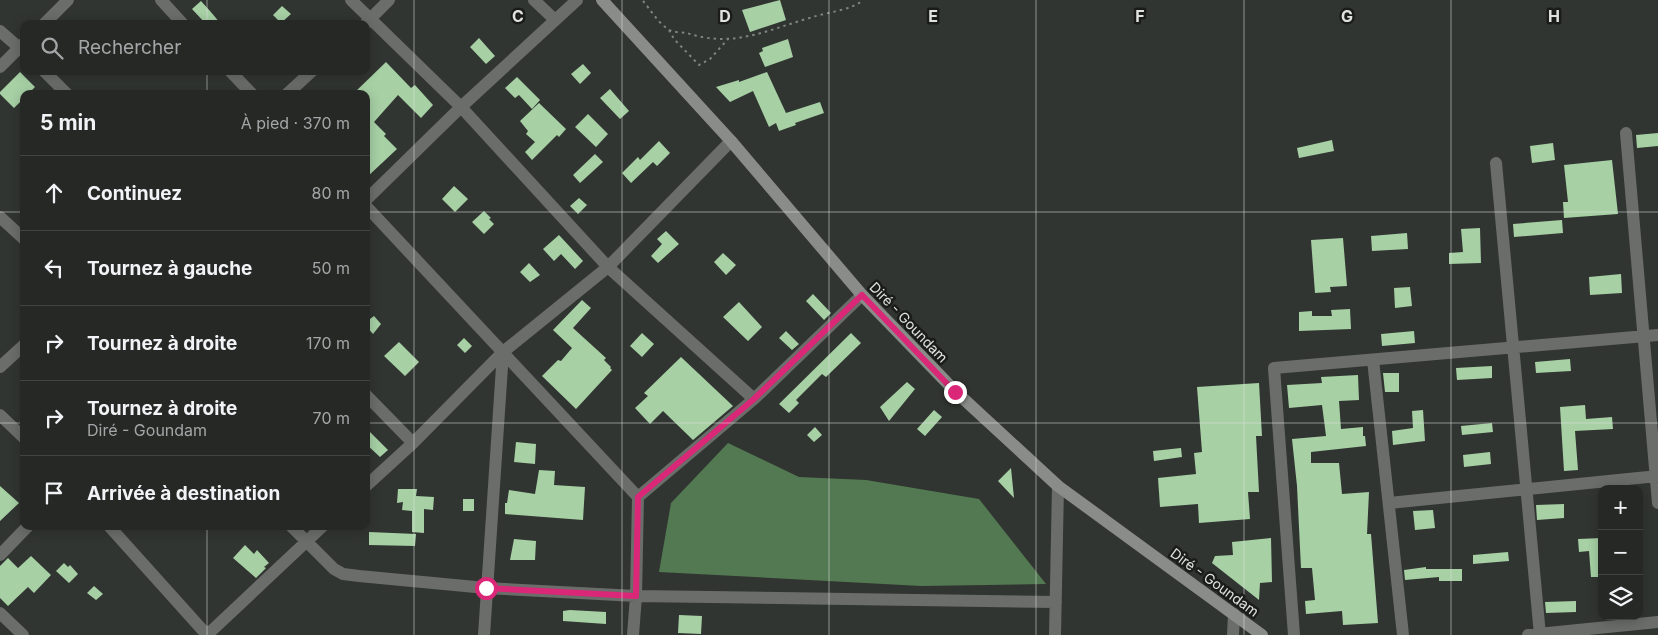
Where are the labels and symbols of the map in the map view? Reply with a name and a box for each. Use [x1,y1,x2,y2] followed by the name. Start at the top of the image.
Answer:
[512,6,524,26] text: C
[719,6,731,26] text: D
[928,6,938,26] text: E
[1135,6,1145,26] text: F
[1341,6,1353,26] text: G
[1548,6,1560,26] text: H
[866,278,952,366] street label: Diré - Goundam
[944,381,967,404] route end
[1167,544,1263,620] street label: Diré - Goundam
[475,577,498,600] route start

